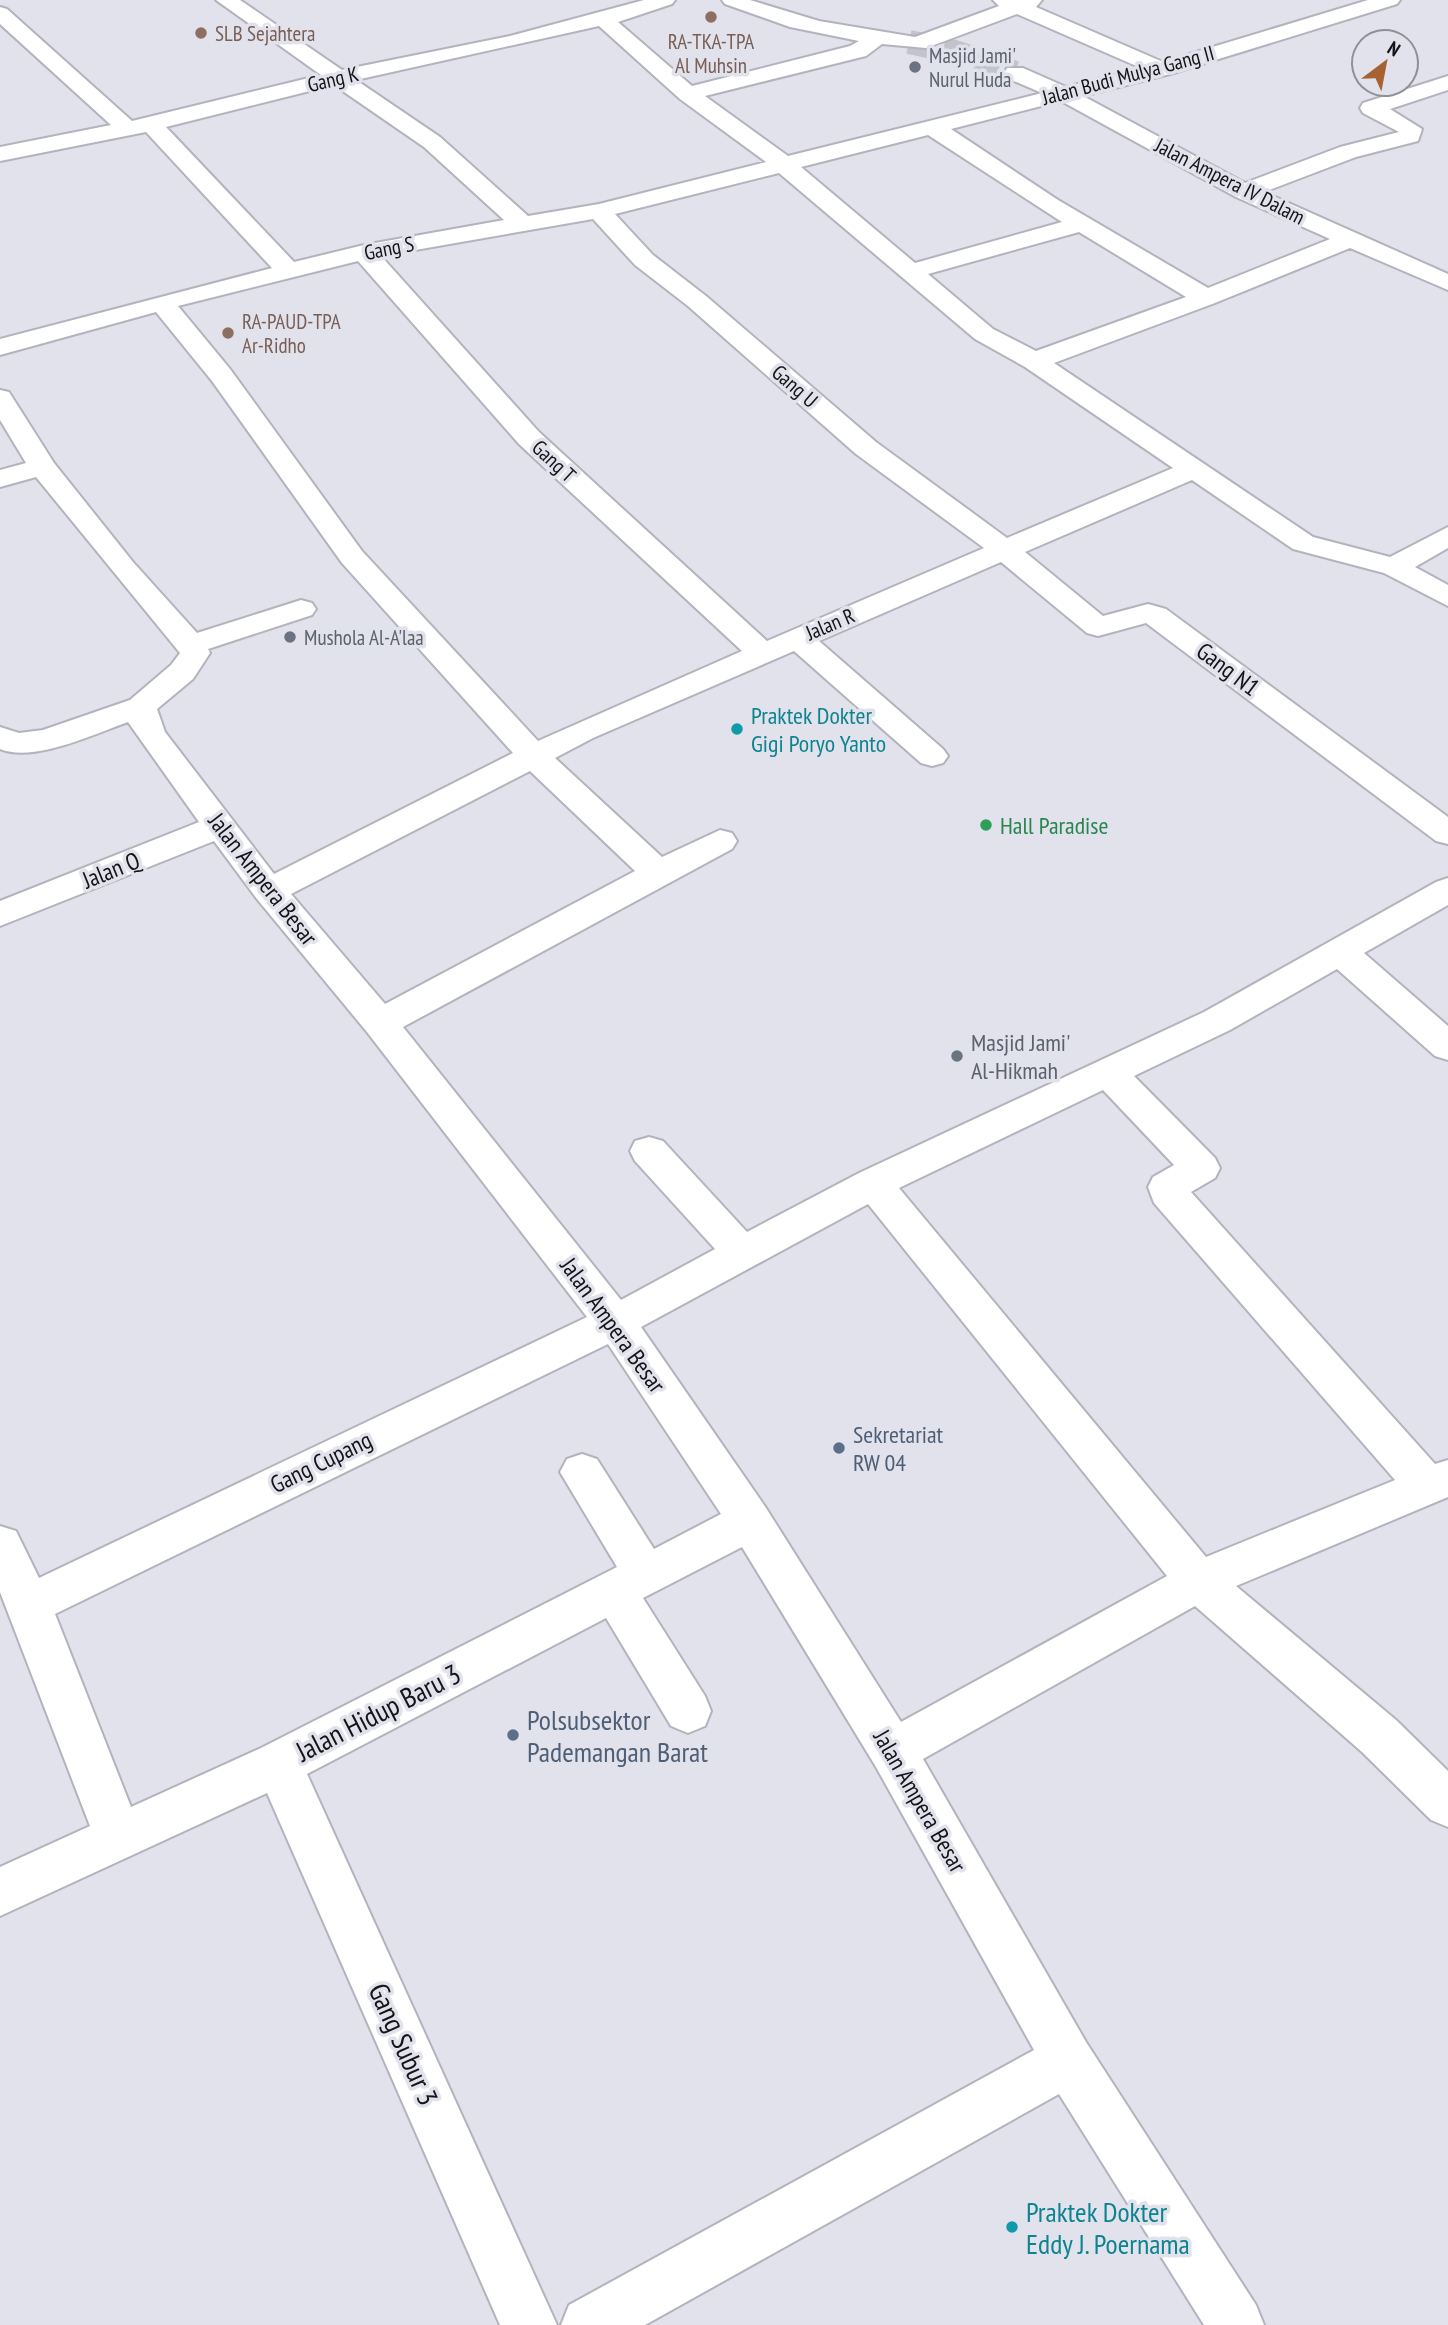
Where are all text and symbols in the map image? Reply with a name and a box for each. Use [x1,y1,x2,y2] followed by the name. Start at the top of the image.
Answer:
[703,9,719,25] marker: RA-TKA-TPA Al Muhsin
[215,20,315,47] place label: SLB Sejahtera
[193,25,209,41] marker: SLB Sejahtera
[668,28,754,79] place label: RA-TKA-TPA Al Muhsin
[1350,28,1420,98] north arrow
[1383,36,1405,61] text: N
[1038,39,1217,111] street label: Jalan Budi Mulya Gang II
[929,42,1016,93] place label: Masjid Jami' Nurul Huda
[907,59,923,75] marker: Masjid Jami' Nurul Huda
[305,60,361,98] street label: Gang K
[1150,131,1310,230] street label: Jalan Ampera IV Dalam
[362,230,416,266] street label: Gang S
[242,308,341,359] place label: RA-PAUD-TPA Ar-Ridho
[220,325,236,341] marker: RA-PAUD-TPA Ar-Ridho
[766,359,824,413] street label: Gang U
[526,434,582,488] street label: Gang T
[801,602,859,647] street label: Jalan R
[304,624,424,651] place label: Mushola Al-A'laa
[282,629,298,645] marker: Mushola Al-A'laa
[1190,635,1266,703] street label: Gang N1
[751,700,886,759] place label: Praktek Dokter Gigi Poryo Yanto
[729,721,745,737] marker: Praktek Dokter Gigi Poryo Yanto
[201,806,325,952] street label: Jalan Ampera Besar
[1000,810,1108,841] place label: Hall Paradise
[978,817,994,833] marker: Hall Paradise
[77,844,145,896] street label: Jalan Q
[971,1027,1070,1086] place label: Masjid Jami' Al-Hikmah
[949,1048,965,1064] marker: Masjid Jami' Al-Hikmah
[553,1250,673,1399] street label: Jalan Ampera Besar
[853,1419,944,1478] place label: Sekretariat RW 04
[265,1424,377,1500] street label: Gang Cupang
[831,1440,847,1456] marker: Sekretariat RW 04
[288,1655,467,1770] street label: Jalan Hidup Baru 3
[527,1701,708,1770] place label: Polsubsektor Pademangan Barat
[866,1723,974,1878] street label: Jalan Ampera Besar
[505,1727,521,1743] marker: Polsubsektor Pademangan Barat
[361,1977,447,2111] street label: Gang Subur 3
[1026,2193,1190,2262] place label: Praktek Dokter Eddy J. Poernama
[1004,2219,1020,2235] marker: Praktek Dokter Eddy J. Poernama

